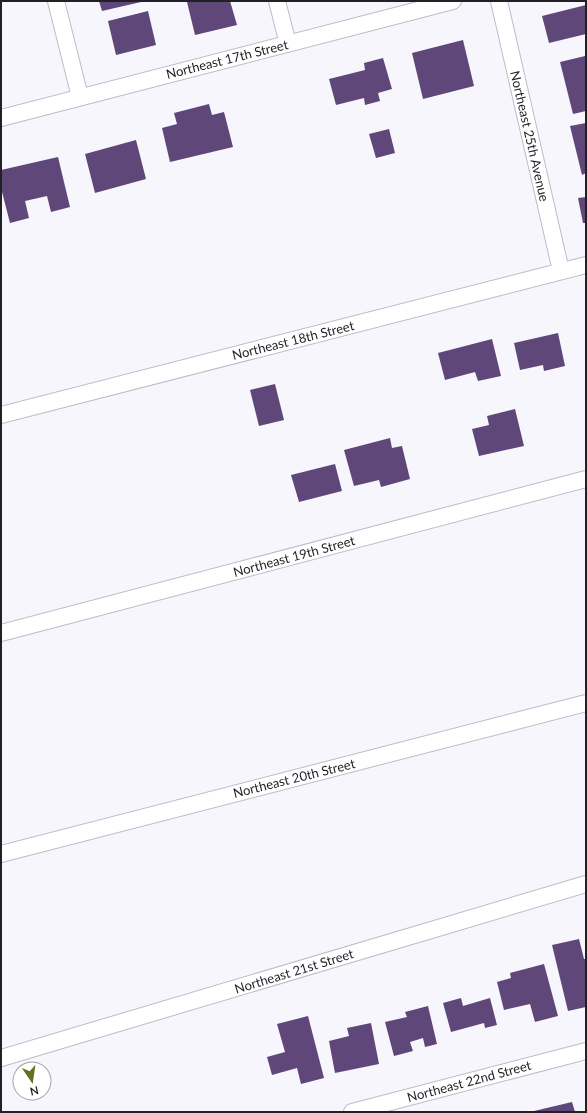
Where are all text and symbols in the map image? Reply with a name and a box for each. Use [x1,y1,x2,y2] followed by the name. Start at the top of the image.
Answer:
[164,36,290,82] street label: Northeast 17th Street
[507,69,553,203] street label: Northeast 25th Avenue
[230,317,356,363] street label: Northeast 18th Street
[231,532,357,580] street label: Northeast 19th Street
[231,755,357,801] street label: Northeast 20th Street
[233,945,356,997] street label: Northeast 21st Street
[405,1057,533,1105] street label: Northeast 22nd Street
[12,1061,52,1101] north arrow
[29,1084,40,1099] text: N

